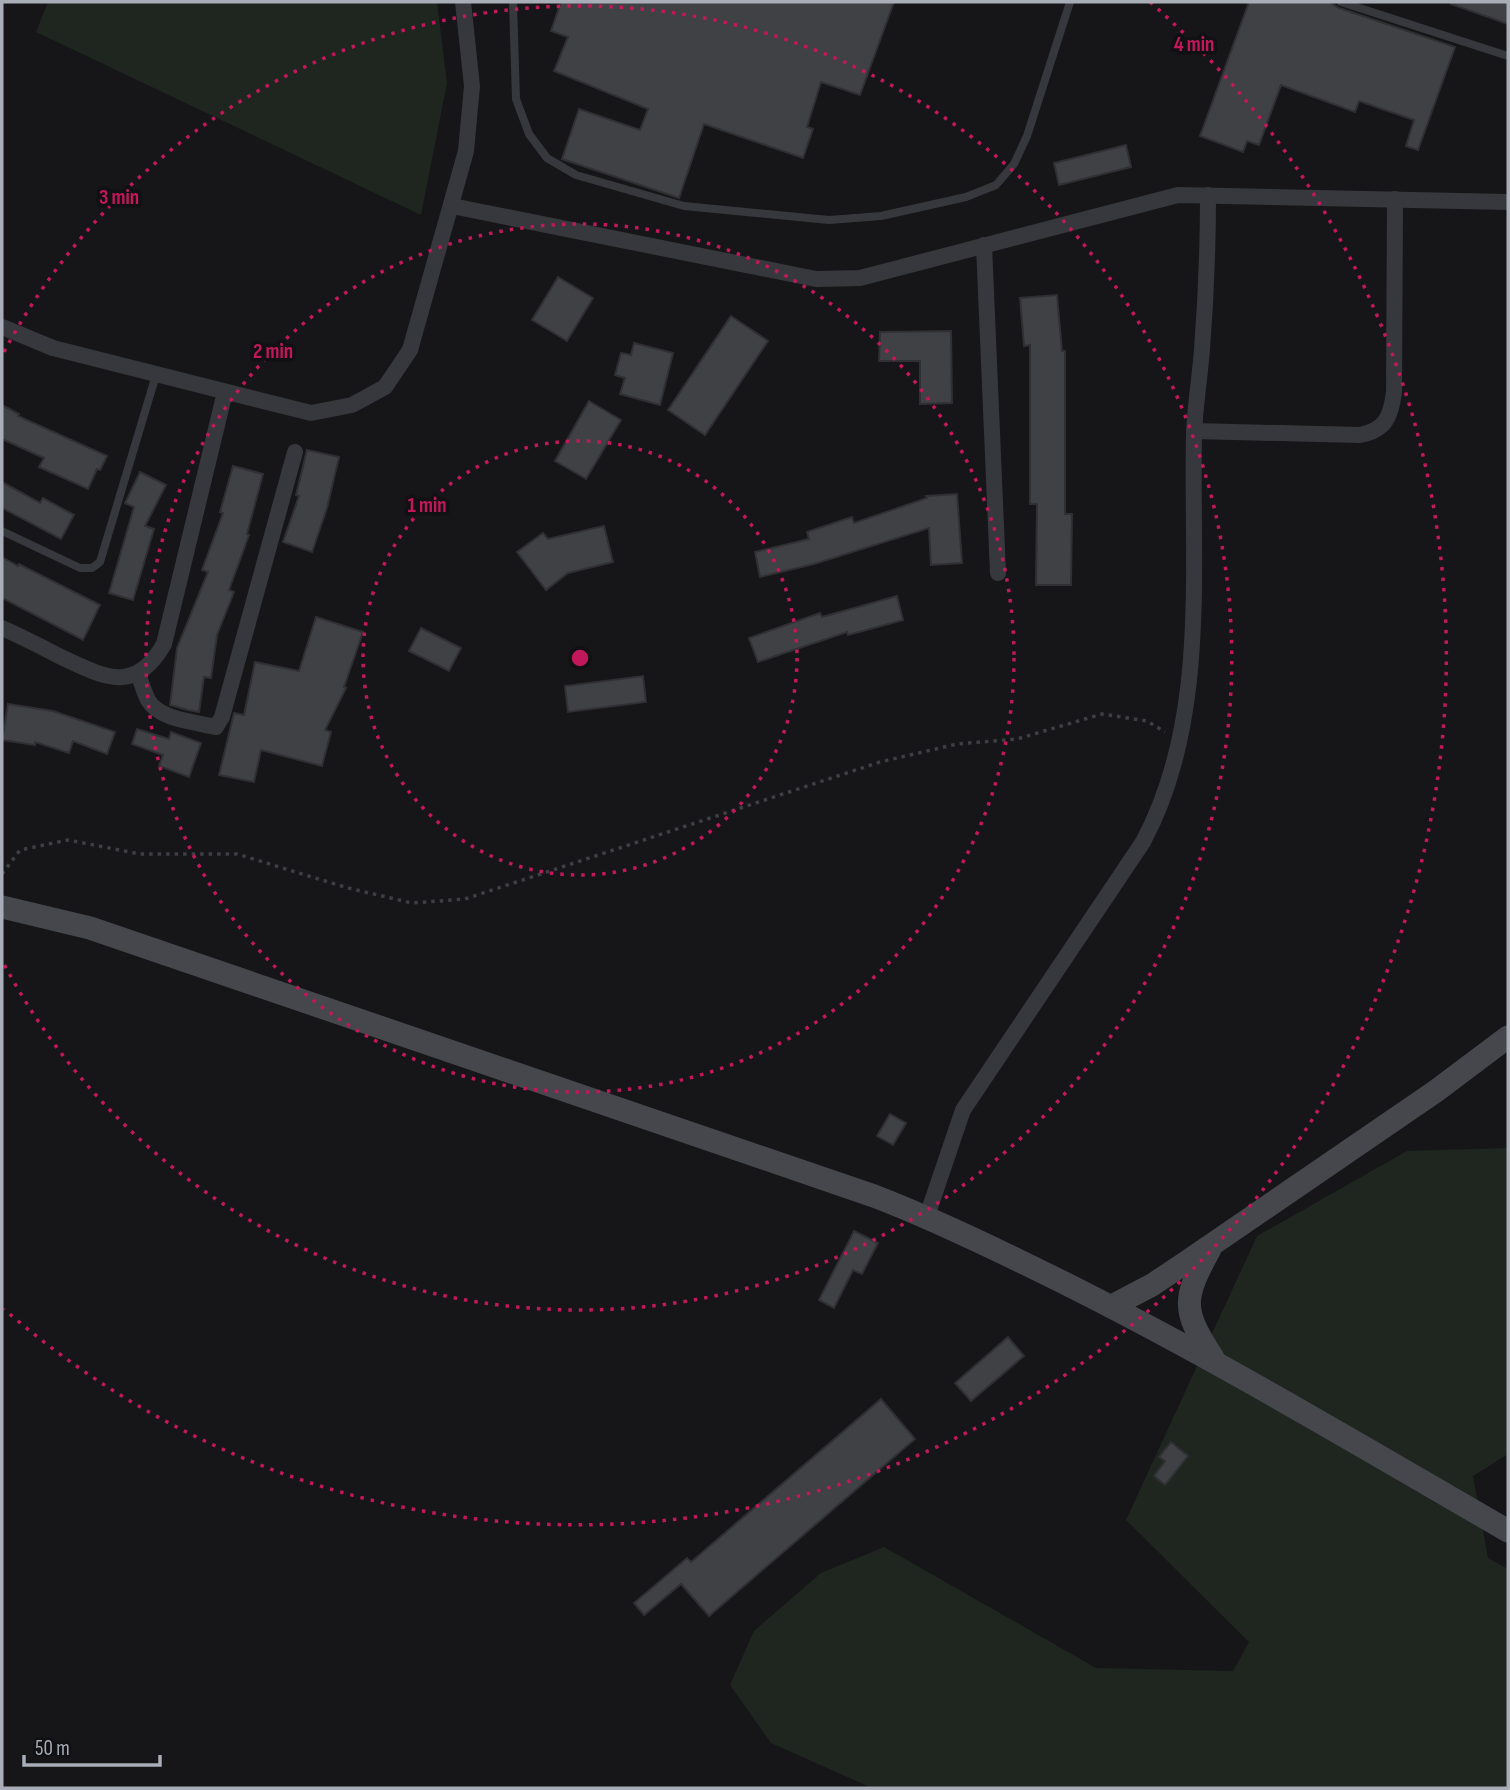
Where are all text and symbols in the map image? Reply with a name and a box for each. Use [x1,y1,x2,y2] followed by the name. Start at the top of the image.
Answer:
[1174,32,1214,57] text: 4 min
[99,185,139,210] text: 3 min
[253,339,293,364] text: 2 min
[407,493,447,518] text: 1 min
[568,646,592,670] centre of rings
[24,1724,161,1768] scale bar
[35,1736,70,1761] text: 50 m

